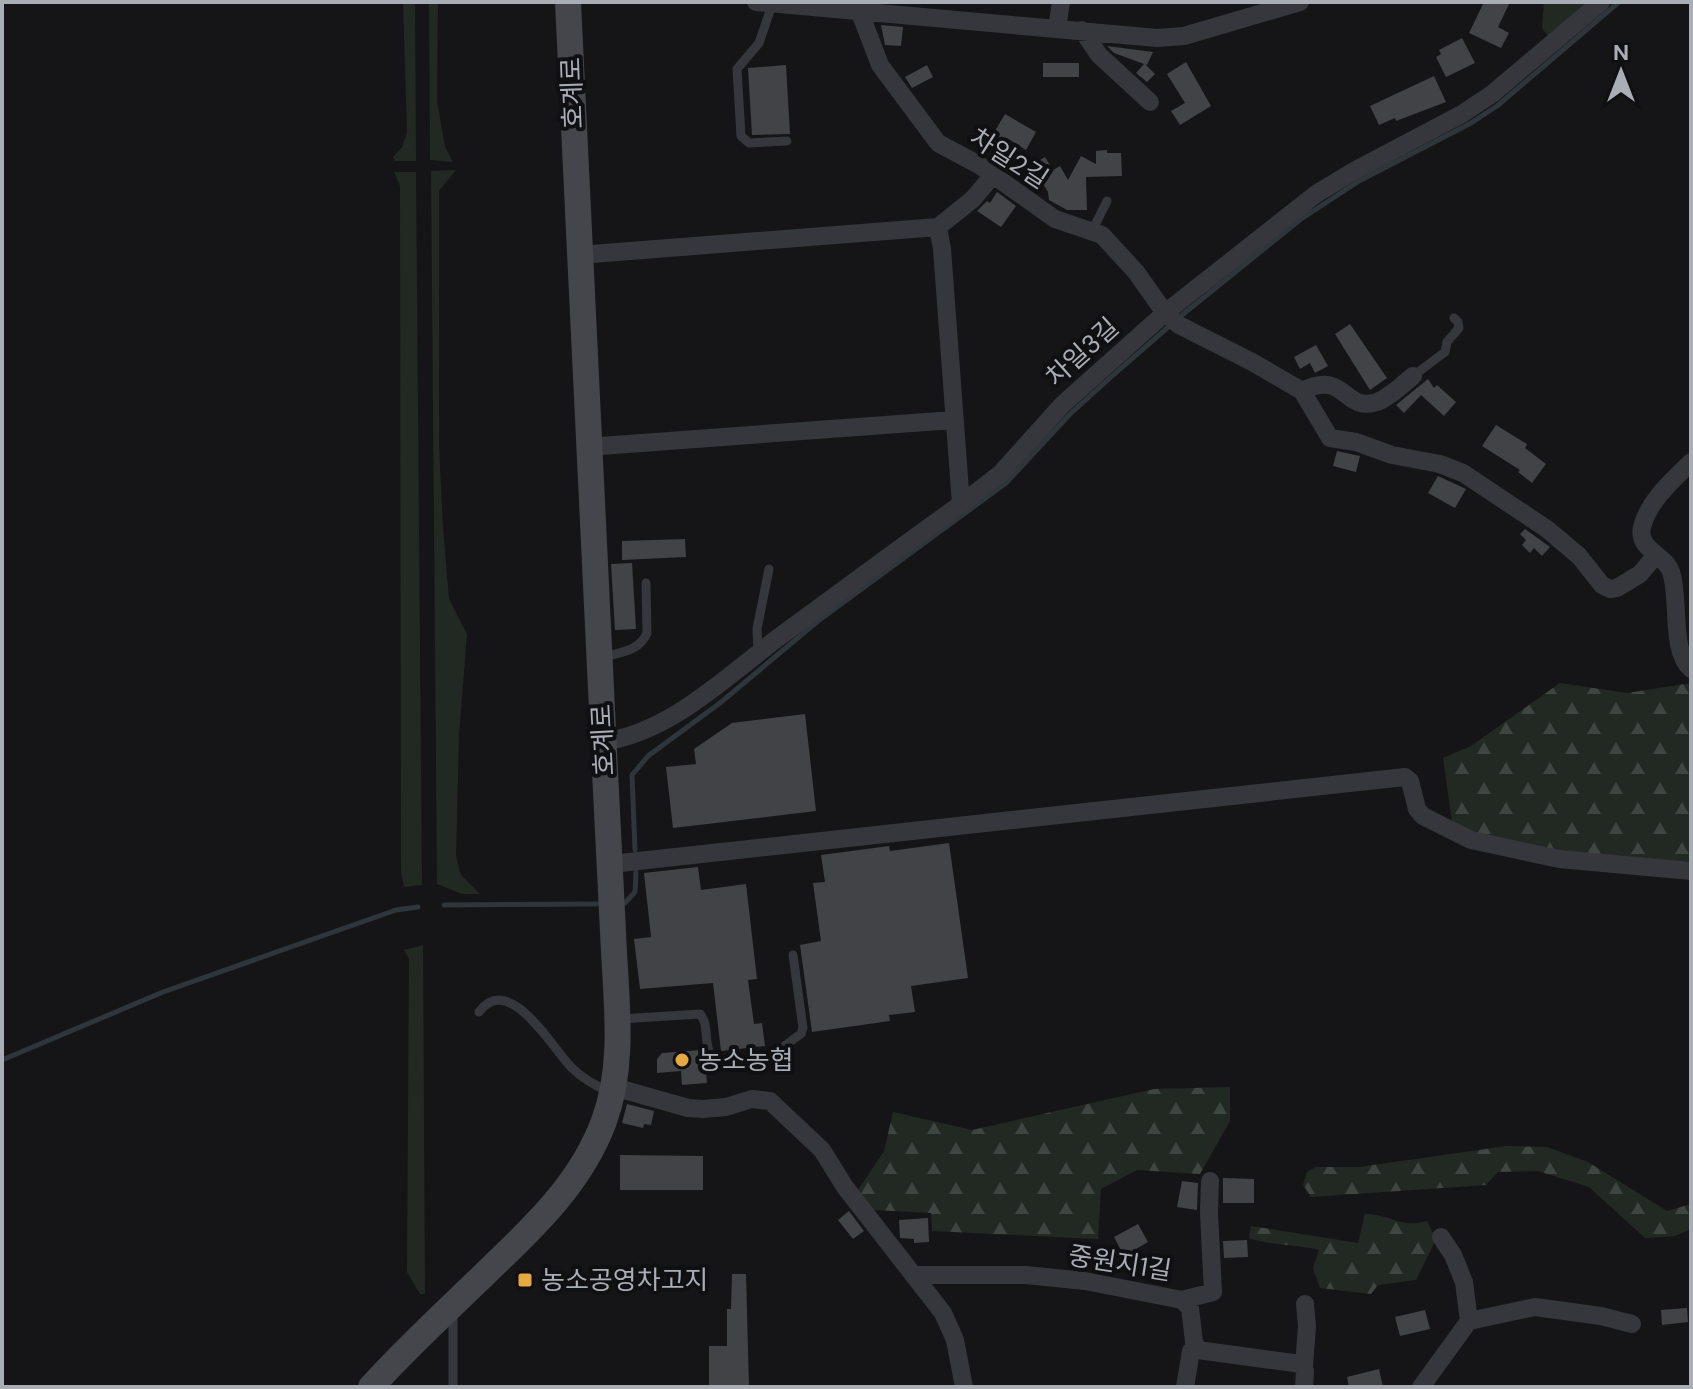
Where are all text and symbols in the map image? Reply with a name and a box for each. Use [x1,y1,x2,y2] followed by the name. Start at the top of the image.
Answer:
[1581,32,1661,112] north arrow
[1613,38,1629,67] text: N
[554,57,590,129] street label: 호계로
[963,120,1055,196] street label: 차일2길
[1038,310,1126,394] street label: 차일3길
[584,703,622,777] street label: 호계로
[698,1043,794,1077] place label: 농소농협
[673,1051,691,1069] marker: 농소농협
[1066,1238,1174,1288] street label: 중원지1길
[541,1263,708,1297] place label: 농소공영차고지
[516,1271,534,1289] marker: 농소공영차고지

